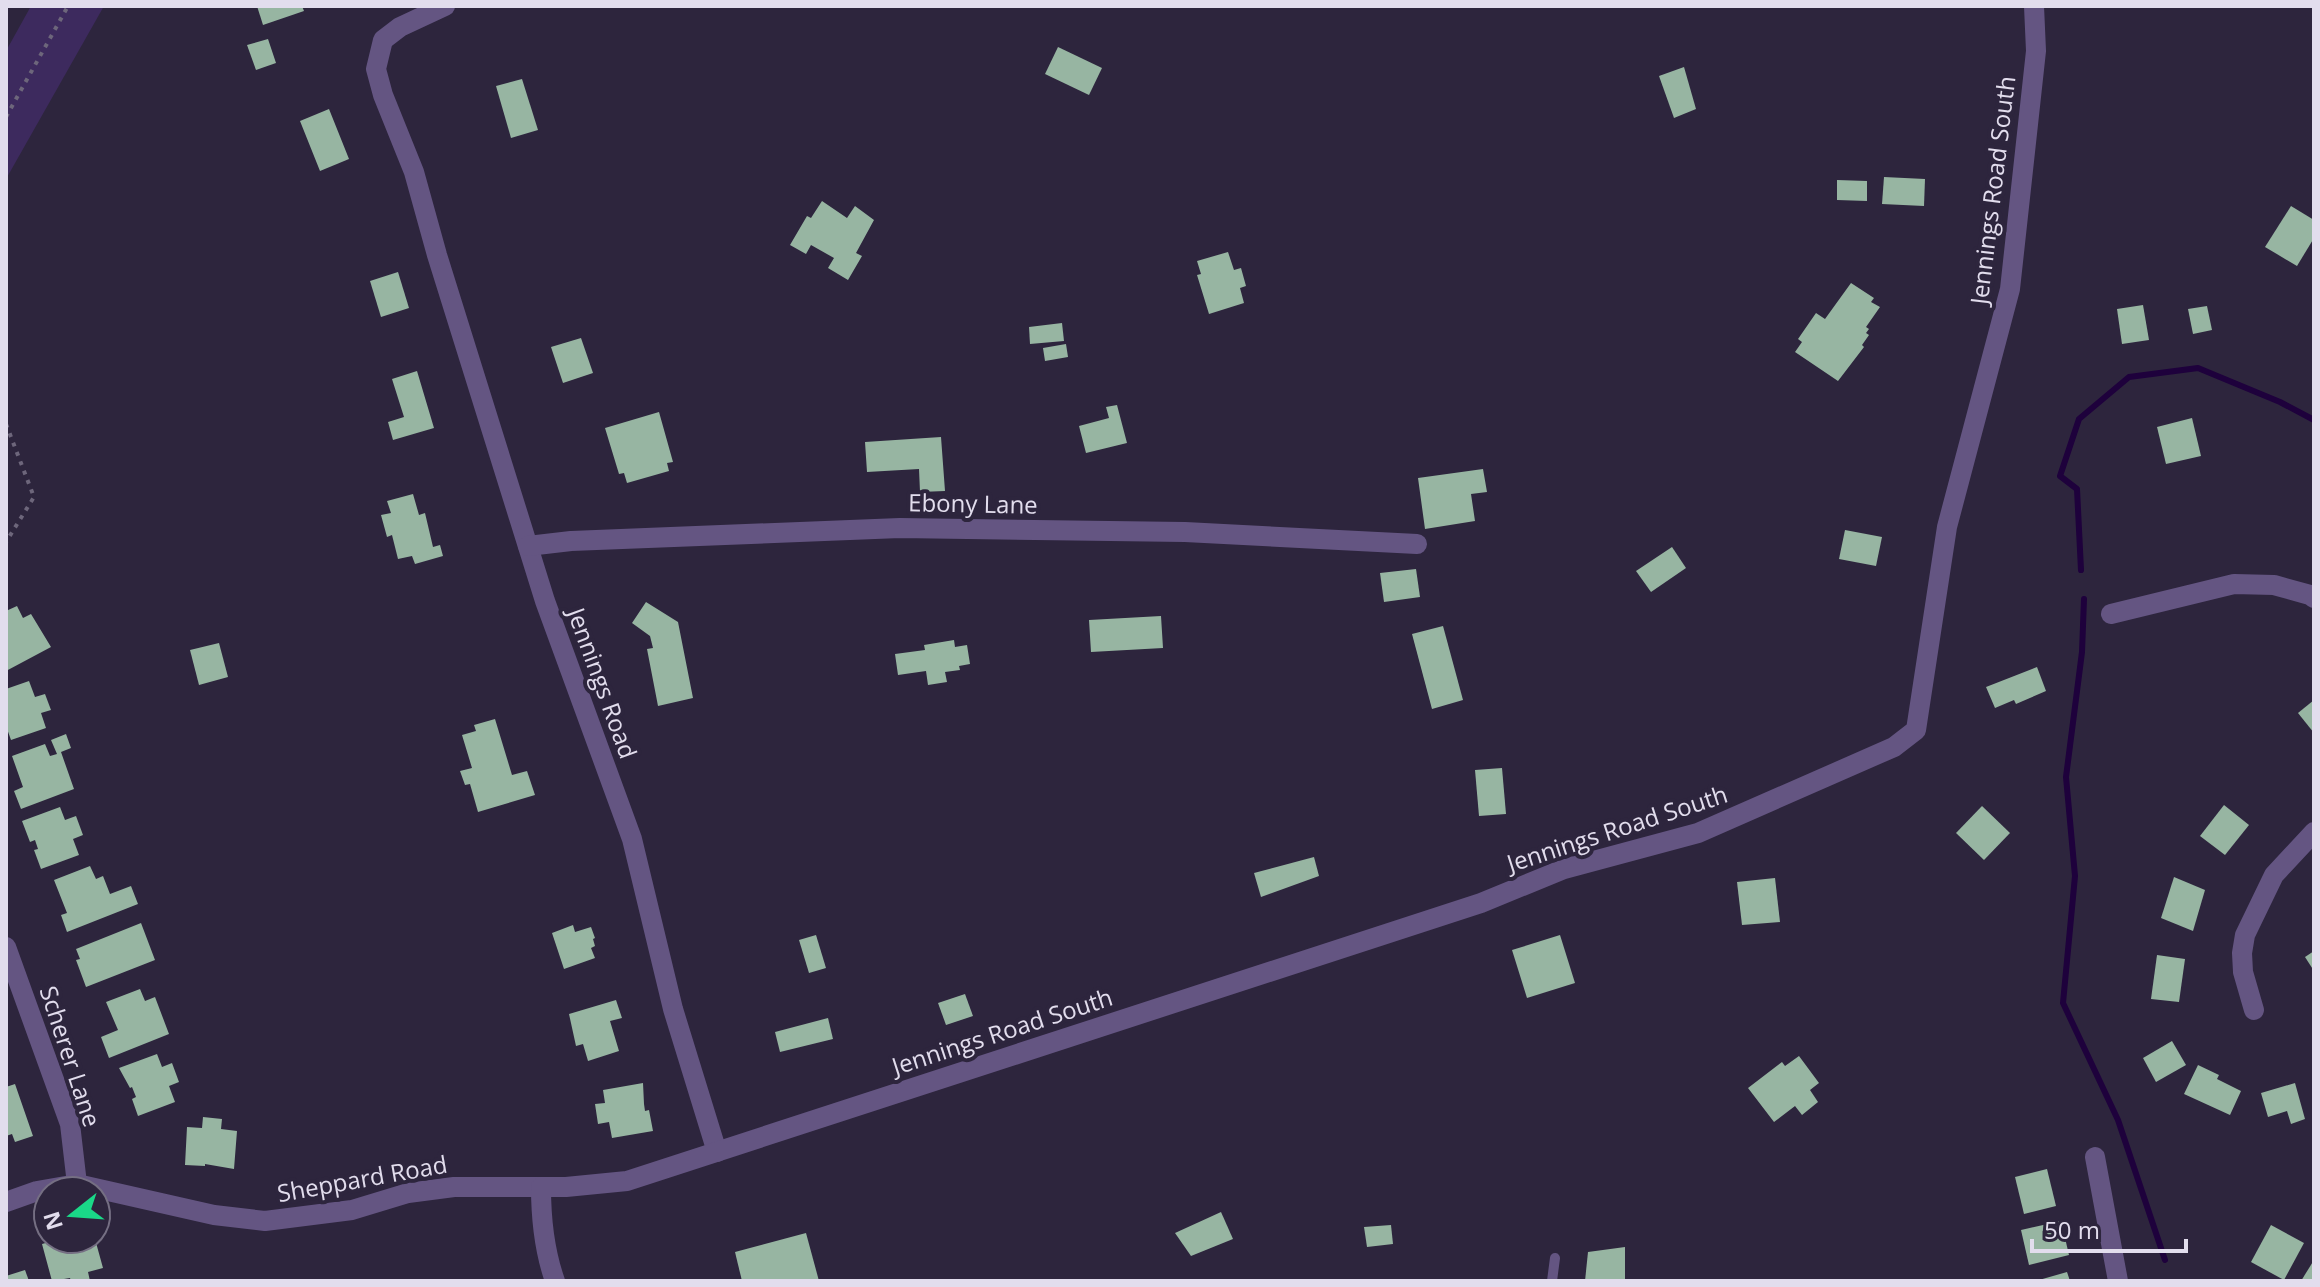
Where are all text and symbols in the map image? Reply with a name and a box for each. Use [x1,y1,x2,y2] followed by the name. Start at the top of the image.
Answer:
[1961,74,2022,308] street label: Jennings Road South
[908,485,1038,521] street label: Ebony Lane
[560,601,646,763] street label: Jennings Road
[1501,777,1731,880] street label: Jennings Road South
[886,980,1116,1083] street label: Jennings Road South
[33,981,109,1131] street label: Scherer Lane
[274,1147,450,1209] street label: Sheppard Road
[32,1175,112,1255] north arrow
[2032,1203,2186,1253] scale bar
[35,1208,69,1234] text: N
[2044,1213,2100,1246] text: 50 m

